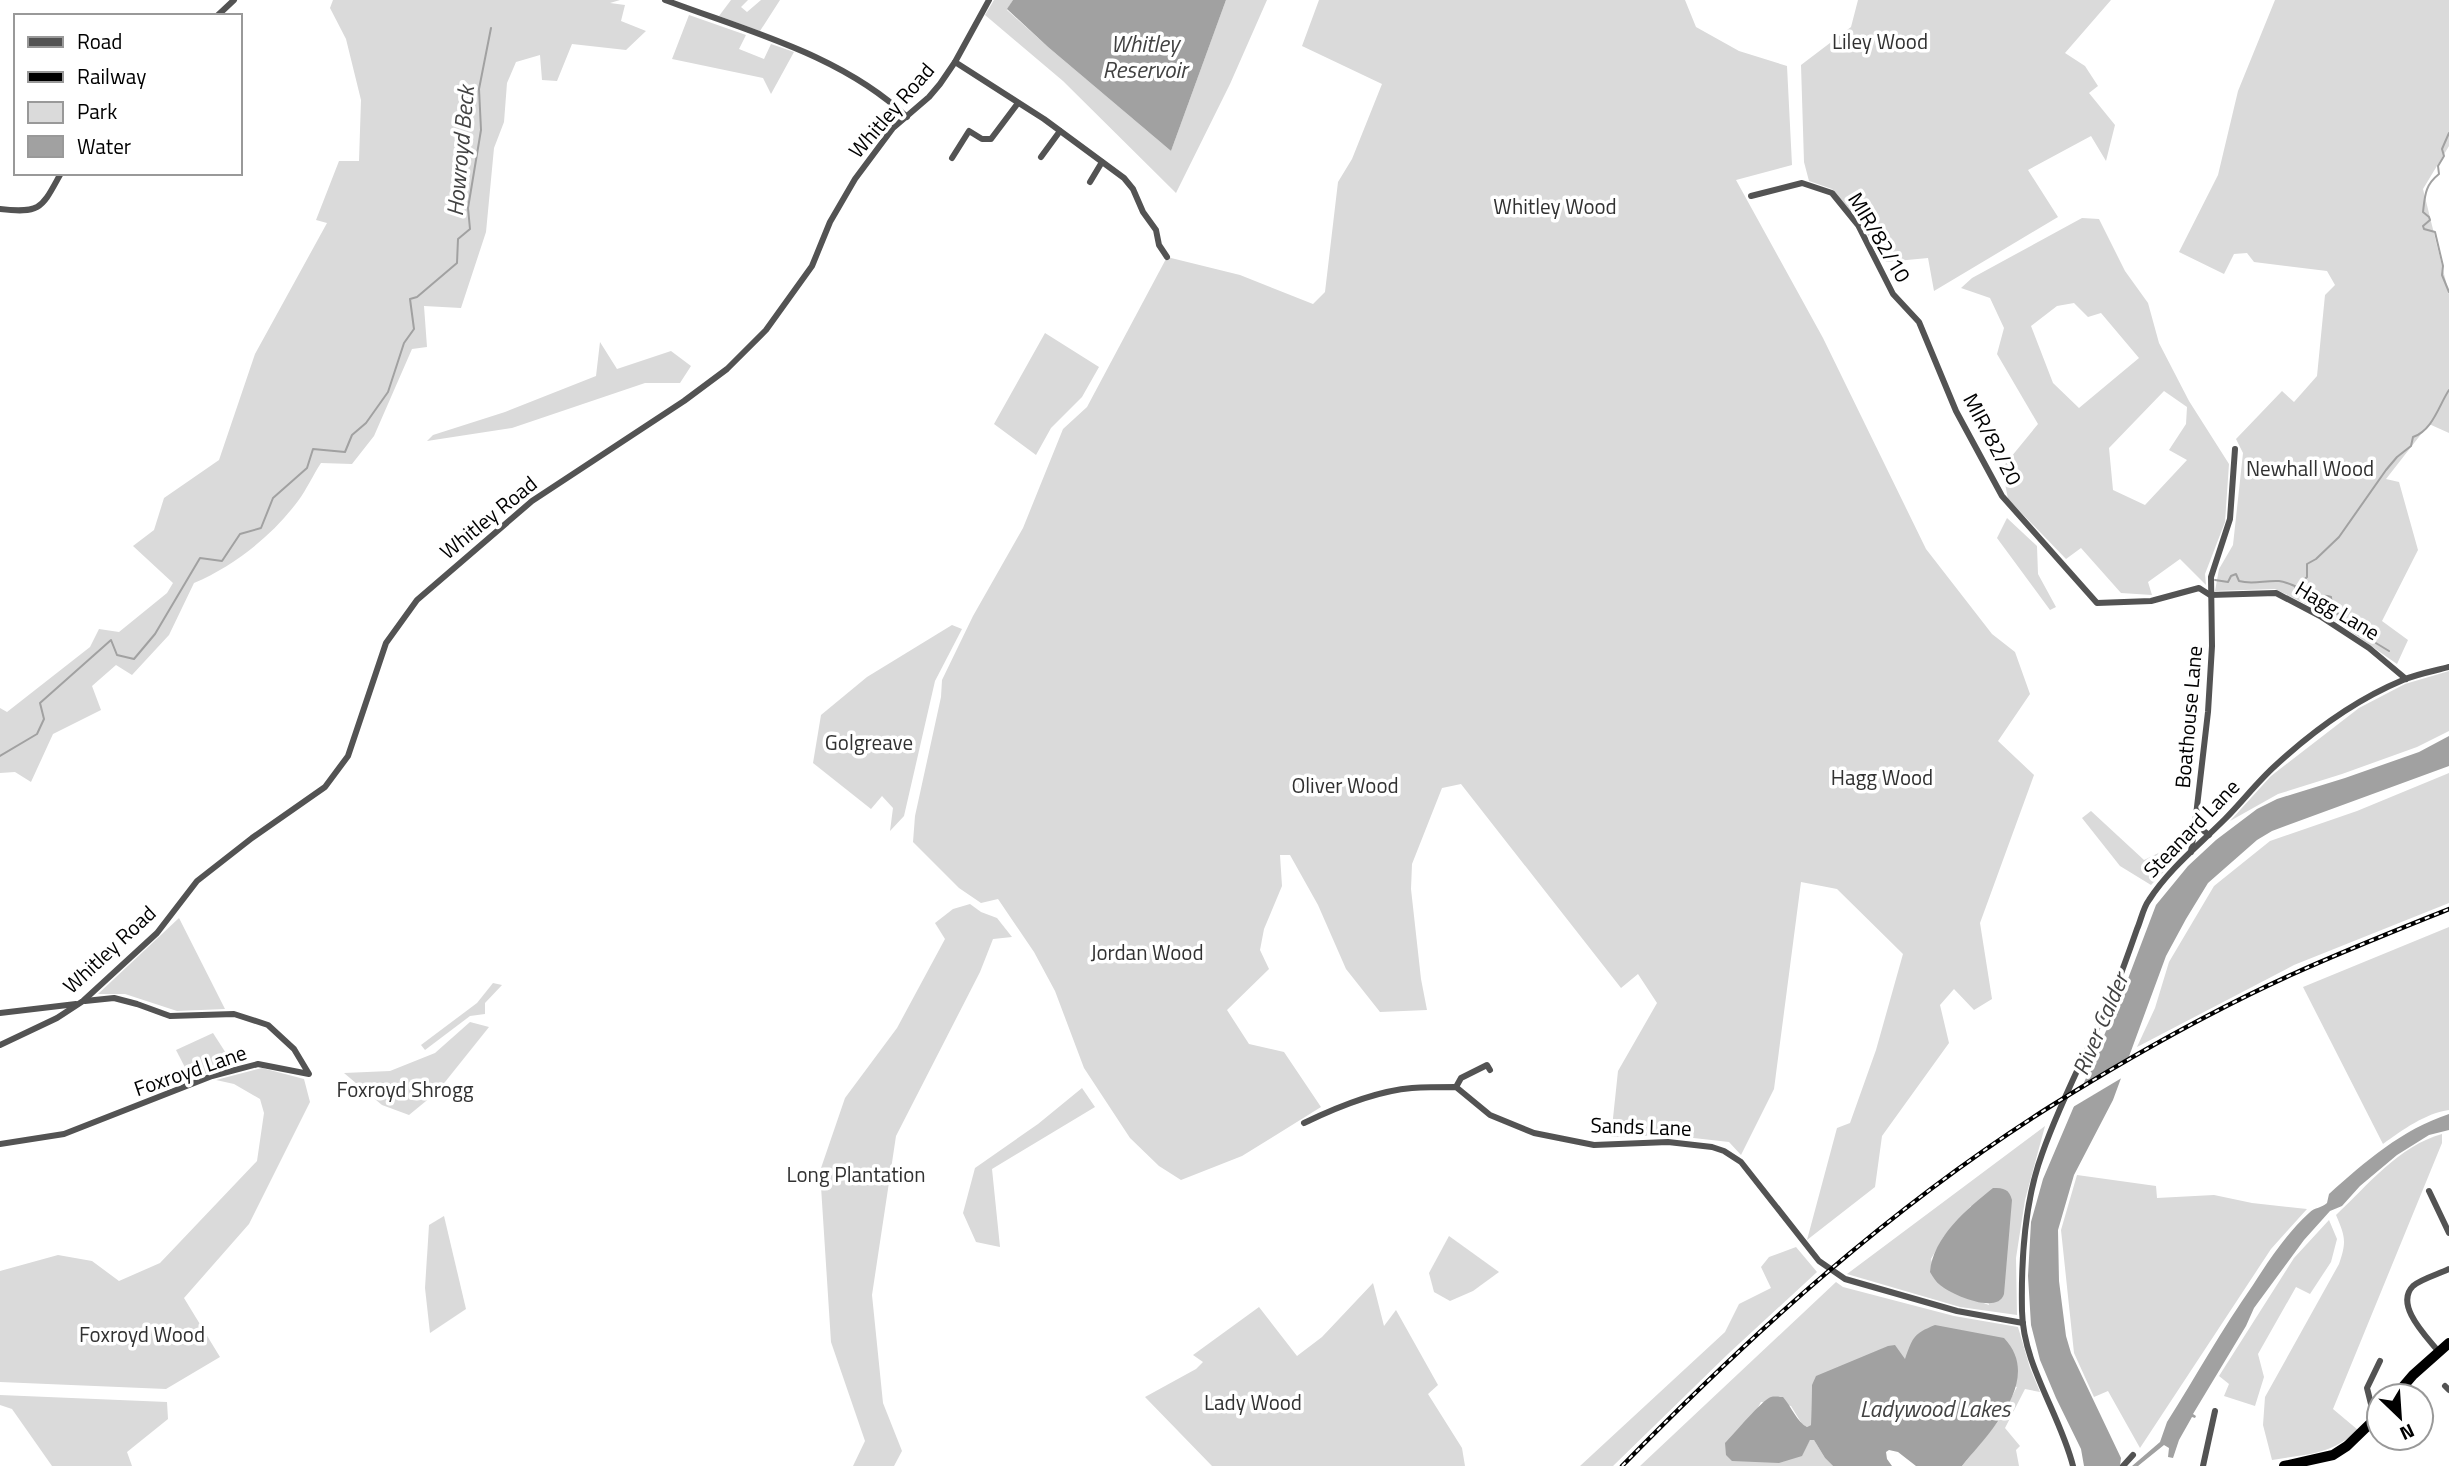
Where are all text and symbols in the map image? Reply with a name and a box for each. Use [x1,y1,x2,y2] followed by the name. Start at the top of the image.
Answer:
[14,14,242,175] legend
[77,25,122,57] text: Road
[1832,25,1928,57] park label: Liley Wood
[1103,26,1190,87] water label: Whitley Reservoir
[840,55,942,165] street label: Whitley Road
[77,60,146,92] text: Railway
[437,82,483,217] water label: Howroyd Beck
[77,95,117,127] text: Park
[77,130,131,162] text: Water
[1841,186,1919,288] street label: MIR/82/10
[1493,190,1617,222] park label: Whitley Wood
[1955,387,2031,491] street label: MIR/82/20
[2246,452,2374,484] park label: Newhall Wood
[432,468,544,566] street label: Whitley Road
[2290,572,2386,648] street label: Hagg Lane
[2166,644,2210,790] street label: Boathouse Lane
[825,726,913,758] park label: Golgreave
[1831,761,1933,793] park label: Hagg Wood
[1291,769,1399,801] park label: Oliver Wood
[2135,771,2247,885] street label: Steanard Lane
[55,897,163,1001] street label: Whitley Road
[1090,936,1204,968] park label: Jordan Wood
[2063,965,2138,1081] water label: River Calder
[129,1036,251,1104] street label: Foxroyd Lane
[336,1073,474,1105] park label: Foxroyd Shrogg
[1590,1108,1692,1144] street label: Sands Lane
[787,1158,926,1190] park label: Long Plantation
[79,1318,205,1350] park label: Foxroyd Wood
[2365,1382,2435,1452] north arrow
[1204,1386,1302,1418] park label: Lady Wood
[1860,1391,2013,1426] water label: Ladywood Lakes
[2395,1417,2419,1449] text: N

